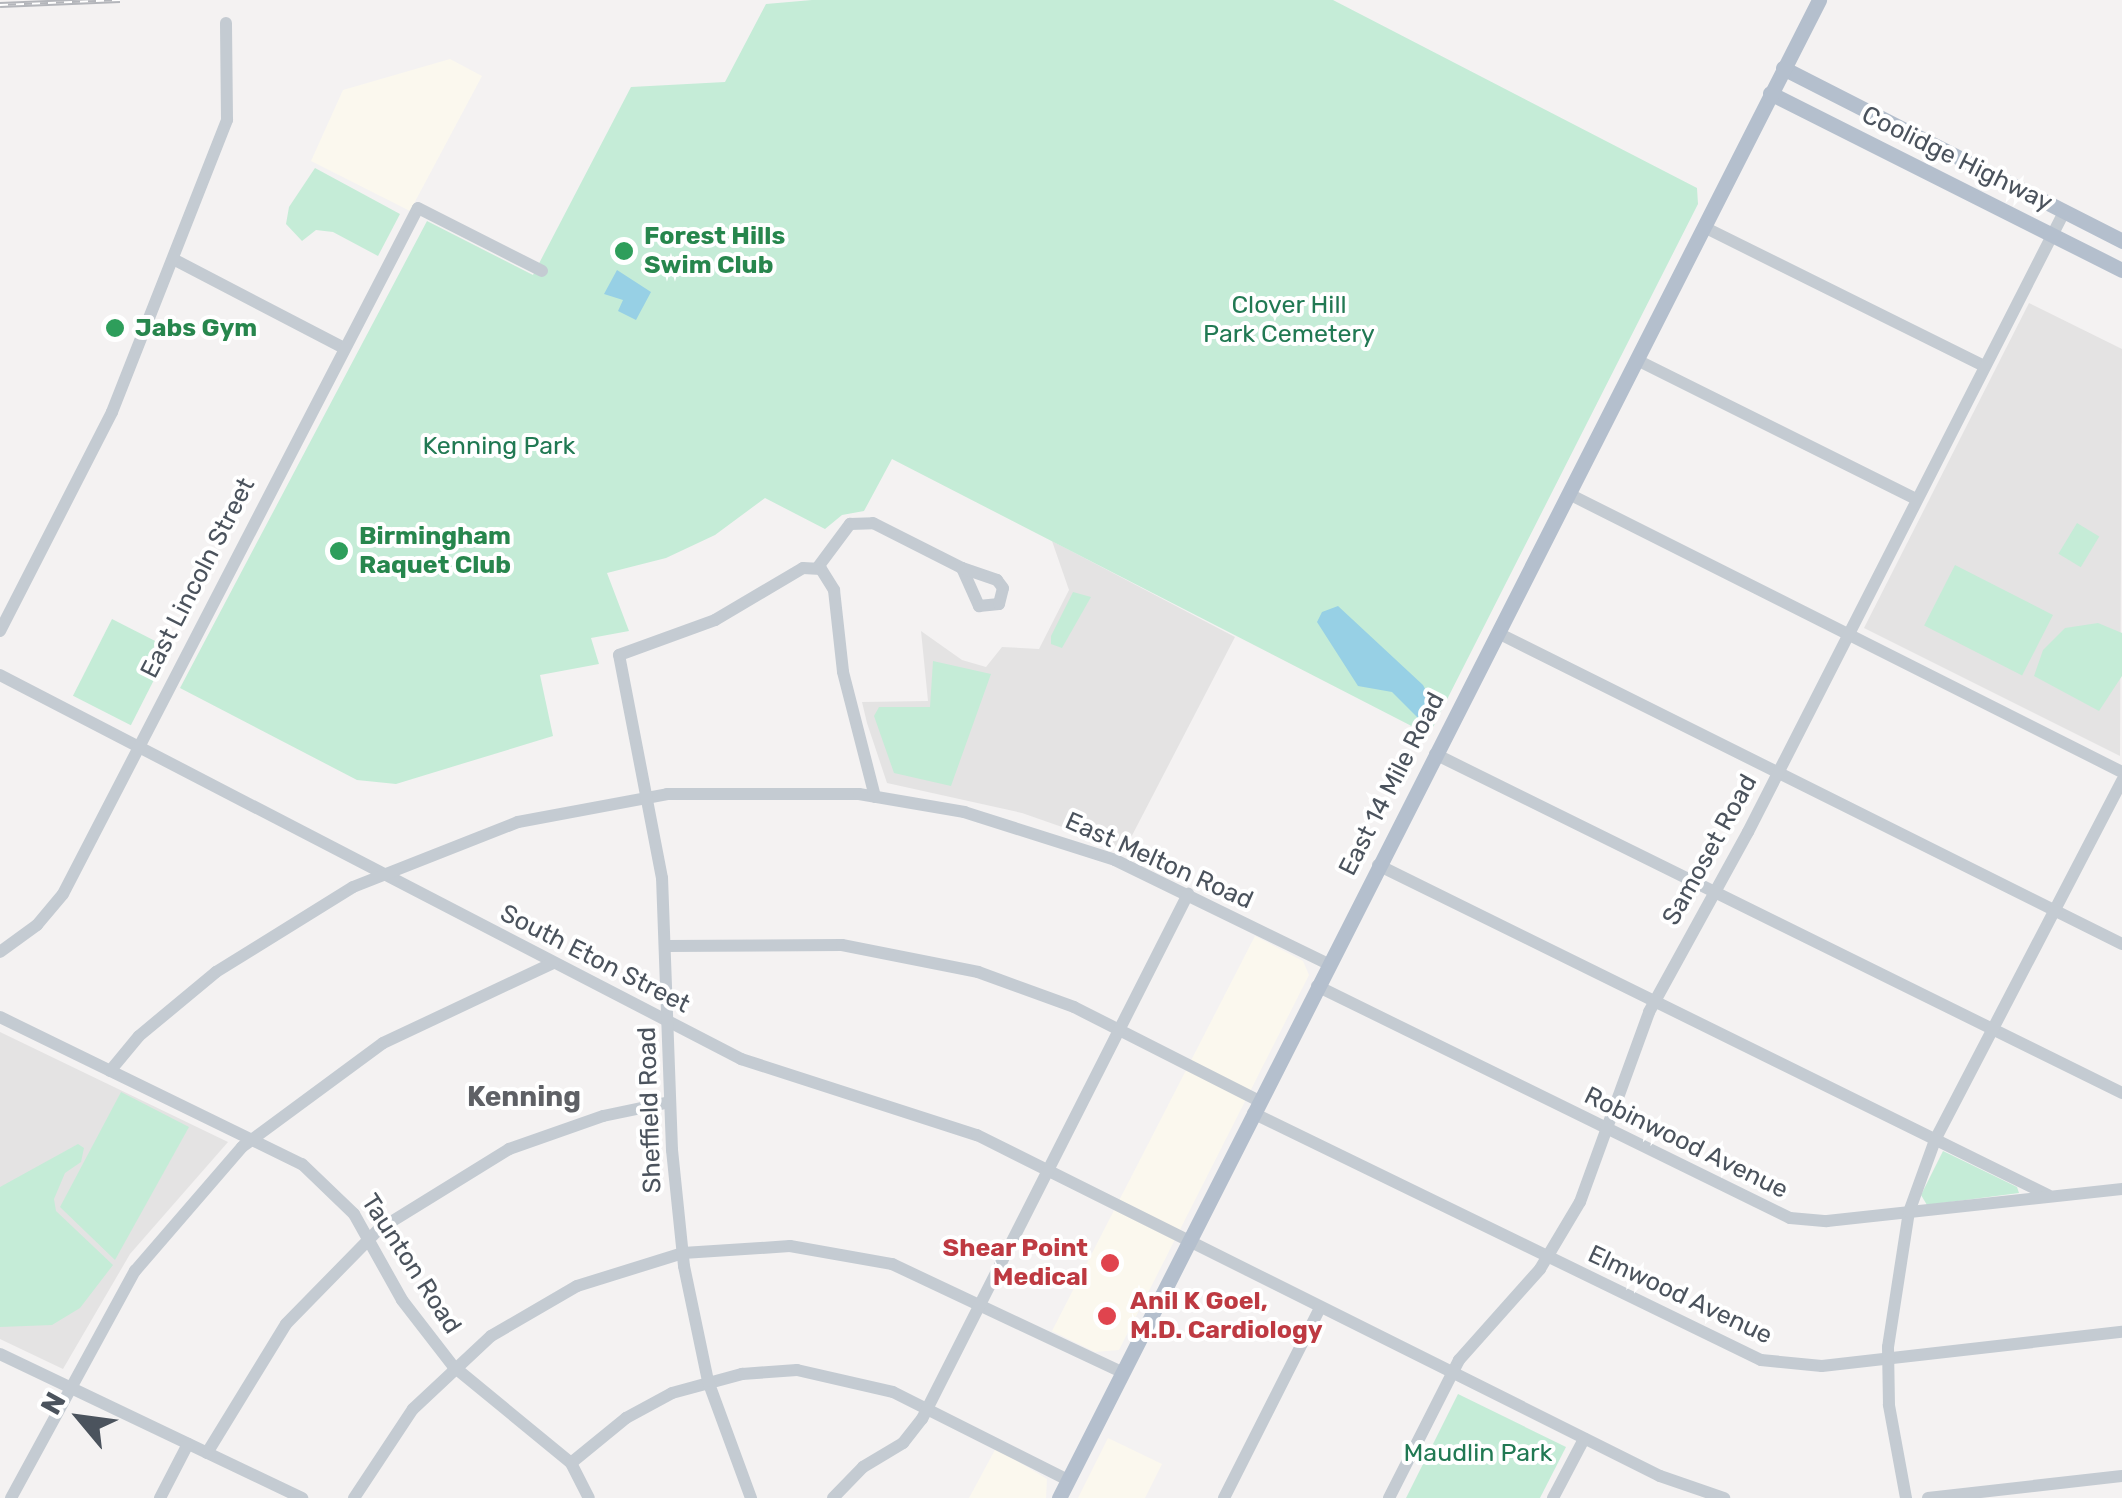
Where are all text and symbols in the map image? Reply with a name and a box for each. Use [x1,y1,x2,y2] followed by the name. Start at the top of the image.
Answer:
[1857,100,2057,218] street label: Coolidge Highway
[644,222,785,281] place label: Forest Hills Swim Club
[613,240,635,262] marker: Forest Hills Swim Club
[1203,291,1375,350] park label: Clover Hill Park Cemetery
[135,313,257,343] place label: Jabs Gym
[104,317,126,339] marker: Jabs Gym
[423,431,575,461] park label: Kenning Park
[135,473,261,683] street label: East Lincoln Street
[359,522,511,581] place label: Birmingham Raquet Club
[328,540,350,562] marker: Birmingham Raquet Club
[1333,688,1451,880] street label: East 14 Mile Road
[1656,769,1764,931] street label: Samoset Road
[1061,806,1257,916] street label: East Melton Road
[495,898,695,1020] street label: South Eton Street
[632,1026,668,1194] street label: Sheffield Road
[467,1080,581,1114] district label: Kenning
[1579,1081,1793,1205] street label: Robinwood Avenue
[355,1188,467,1340] street label: Taunton Road
[942,1234,1088,1293] place label: Shear Point Medical
[1583,1239,1777,1351] street label: Elmwood Avenue
[1097,1250,1123,1276] marker: Shear Point Medical
[1130,1287,1323,1346] place label: Anil K Goel, M.D. Cardiology
[1094,1303,1120,1329] marker: Anil K Goel, M.D. Cardiology
[30,1368,130,1468] north arrow
[34,1386,73,1420] text: N
[1404,1438,1552,1468] park label: Maudlin Park

